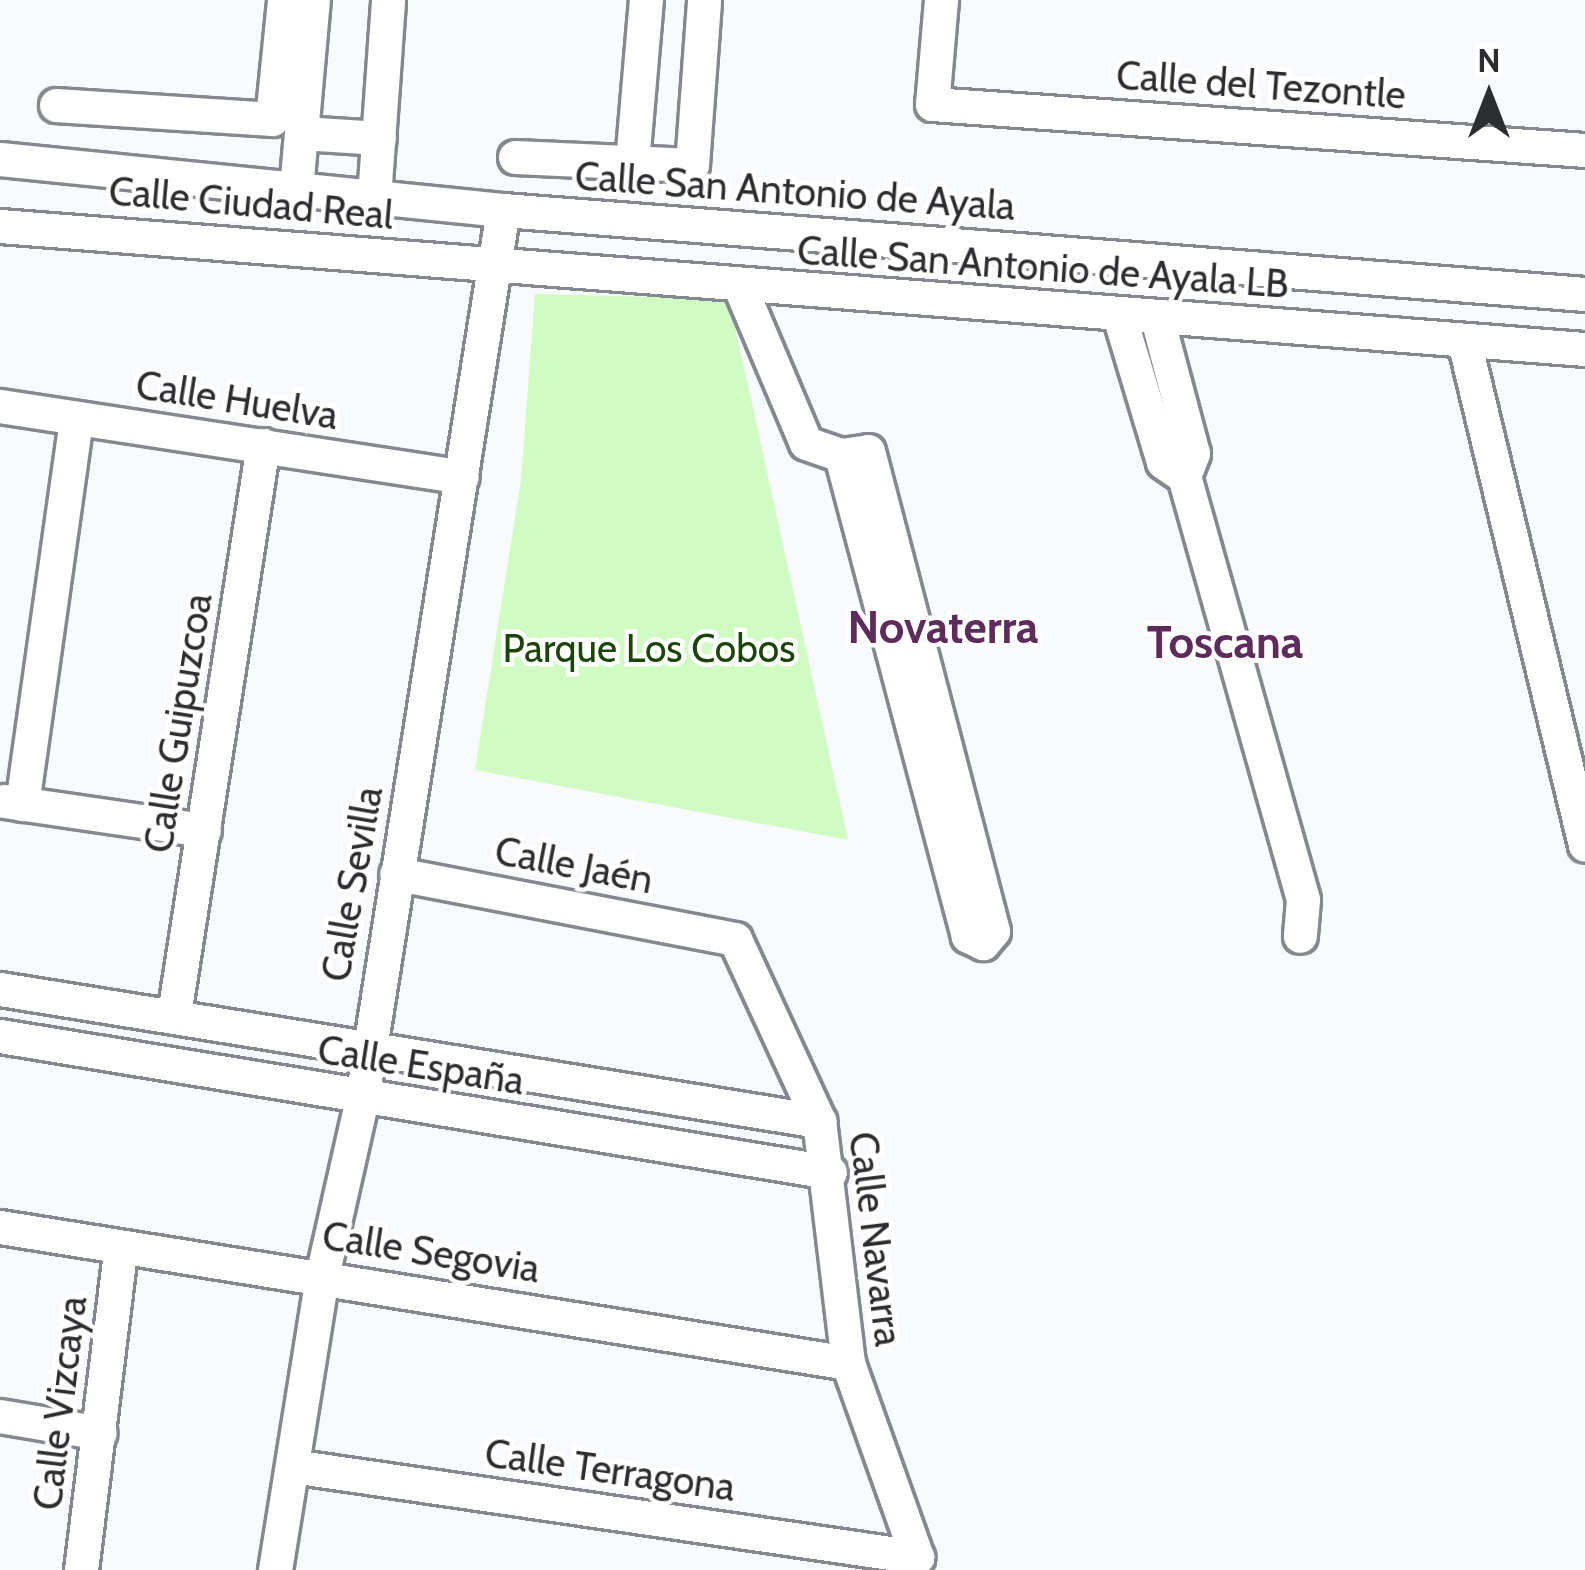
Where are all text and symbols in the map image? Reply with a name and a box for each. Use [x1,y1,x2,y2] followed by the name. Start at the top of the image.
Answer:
[1429,36,1549,156] north arrow
[1477,40,1501,80] text: N
[1115,52,1407,118] street label: Calle del Tezontle
[573,152,1017,230] street label: Calle San Antonio de Ayala
[107,167,395,239] street label: Calle Ciudad Real
[796,226,1290,308] street label: Calle San Antonio de Ayala LB
[133,361,341,439] street label: Calle Huelva
[134,590,222,856] street label: Calle Guipuzcoa
[847,601,1039,655] district label: Novaterra
[1147,616,1303,670] district label: Toscana
[503,625,795,671] park label: Parque Los Cobos
[312,783,392,985] street label: Calle Sevilla
[491,827,657,903] street label: Calle Jaén
[315,1026,527,1104] street label: Calle España
[840,1129,912,1349] street label: Calle Navarra
[319,1212,543,1292] street label: Calle Segovia
[24,1293,96,1513] street label: Calle Vizcaya
[482,1429,738,1511] street label: Calle Terragona

